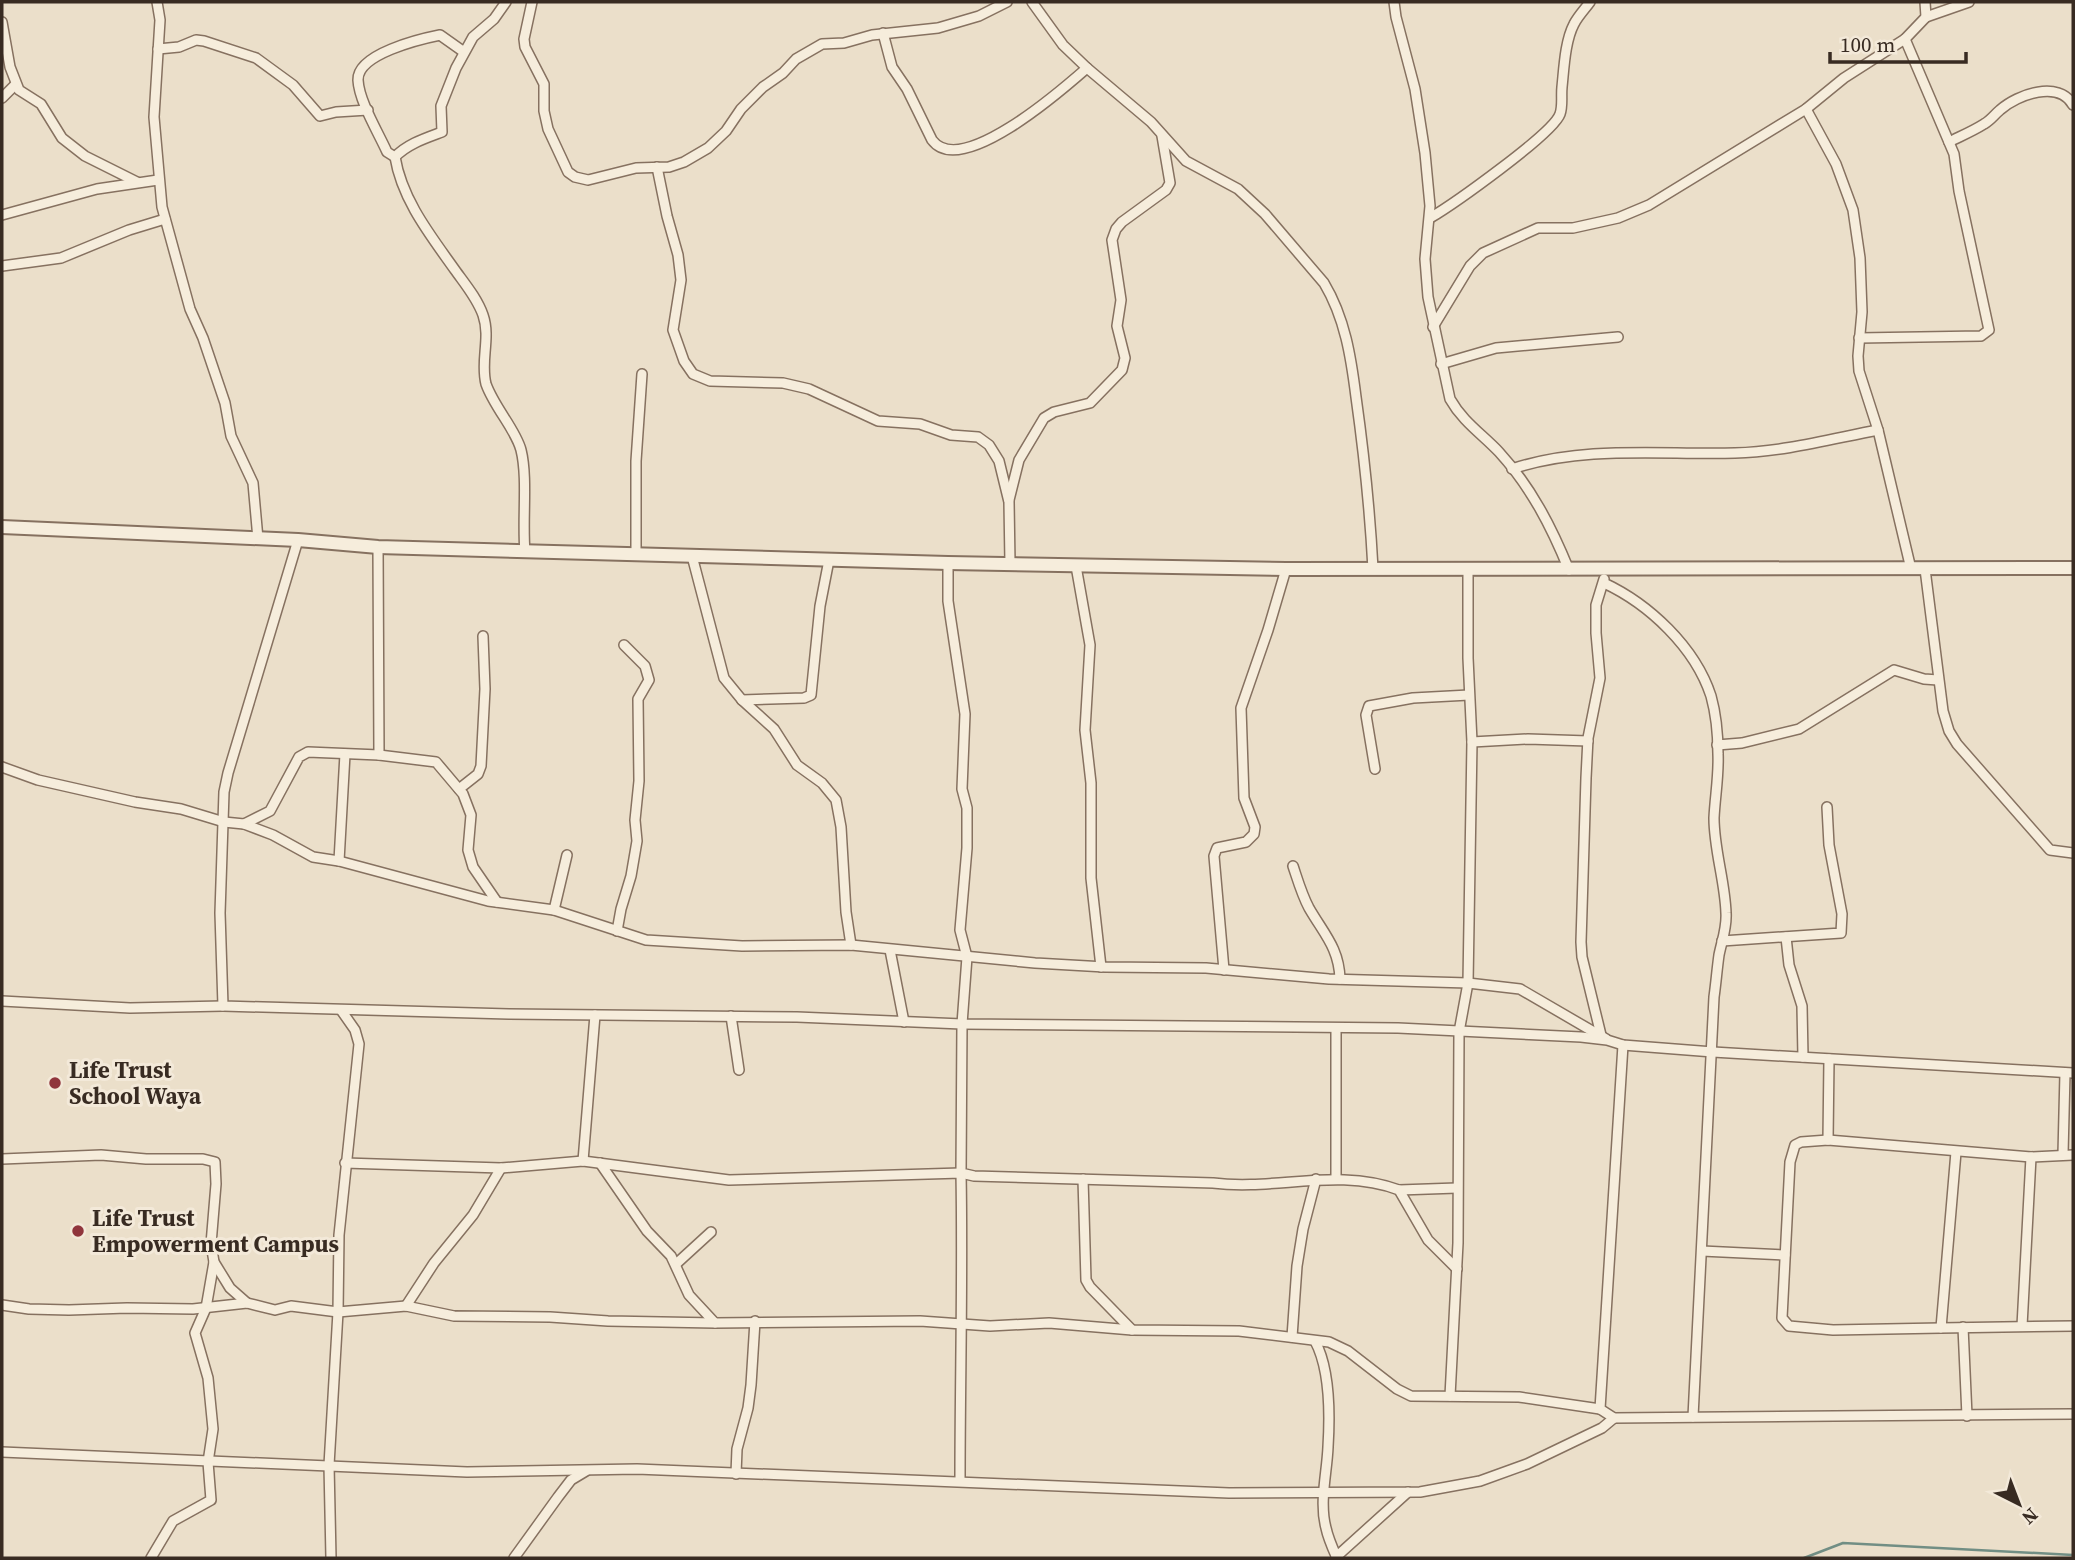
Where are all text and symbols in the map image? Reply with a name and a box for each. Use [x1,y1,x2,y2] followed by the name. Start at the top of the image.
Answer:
[1830,21,1966,65] scale bar
[1840,30,1895,59] text: 100 m
[69,1054,202,1112] place label: Life Trust School Waya
[47,1075,63,1091] marker: Life Trust School Waya
[92,1202,339,1260] place label: Life Trust Empowerment Campus
[70,1223,86,1239] marker: Life Trust Empowerment Campus
[1984,1469,2054,1539] north arrow
[2016,1502,2044,1531] text: N

